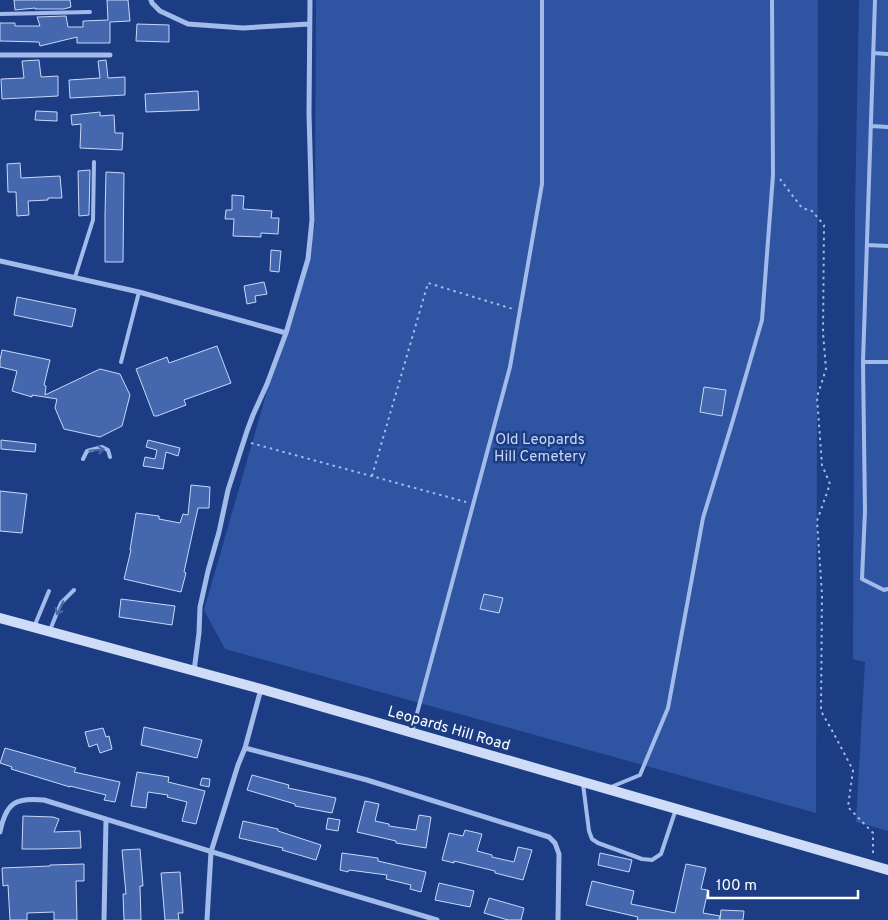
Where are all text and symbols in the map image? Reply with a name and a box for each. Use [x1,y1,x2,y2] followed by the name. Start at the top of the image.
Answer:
[494,431,586,467] park label: Old Leopards Hill Cemetery
[88,445,104,455] one-way arrow
[54,601,64,616] one-way arrow
[385,703,512,756] street label: Leopards Hill Road
[708,868,858,900] scale bar
[716,877,757,896] text: 100 m

